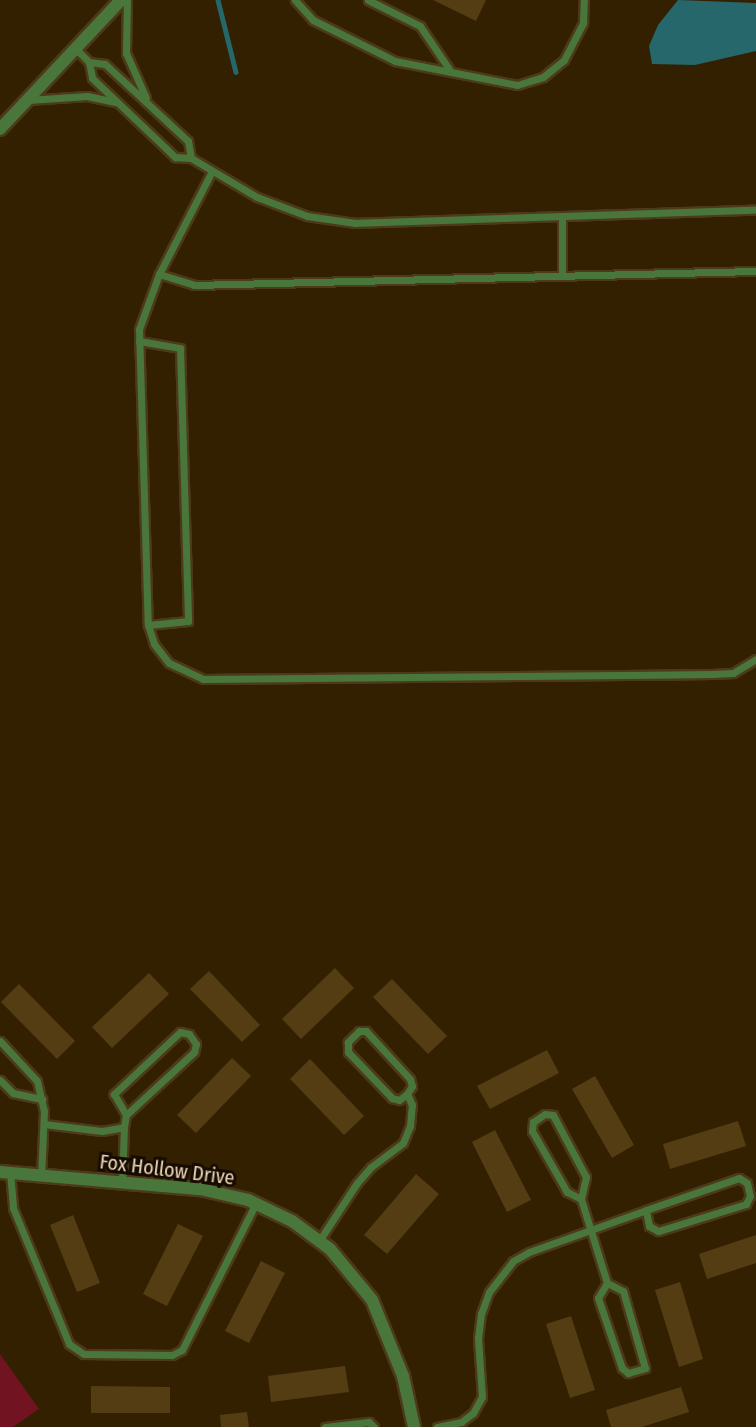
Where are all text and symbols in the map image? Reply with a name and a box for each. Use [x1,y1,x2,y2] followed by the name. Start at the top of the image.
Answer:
[98,1150,236,1190] street label: Fox Hollow Drive

